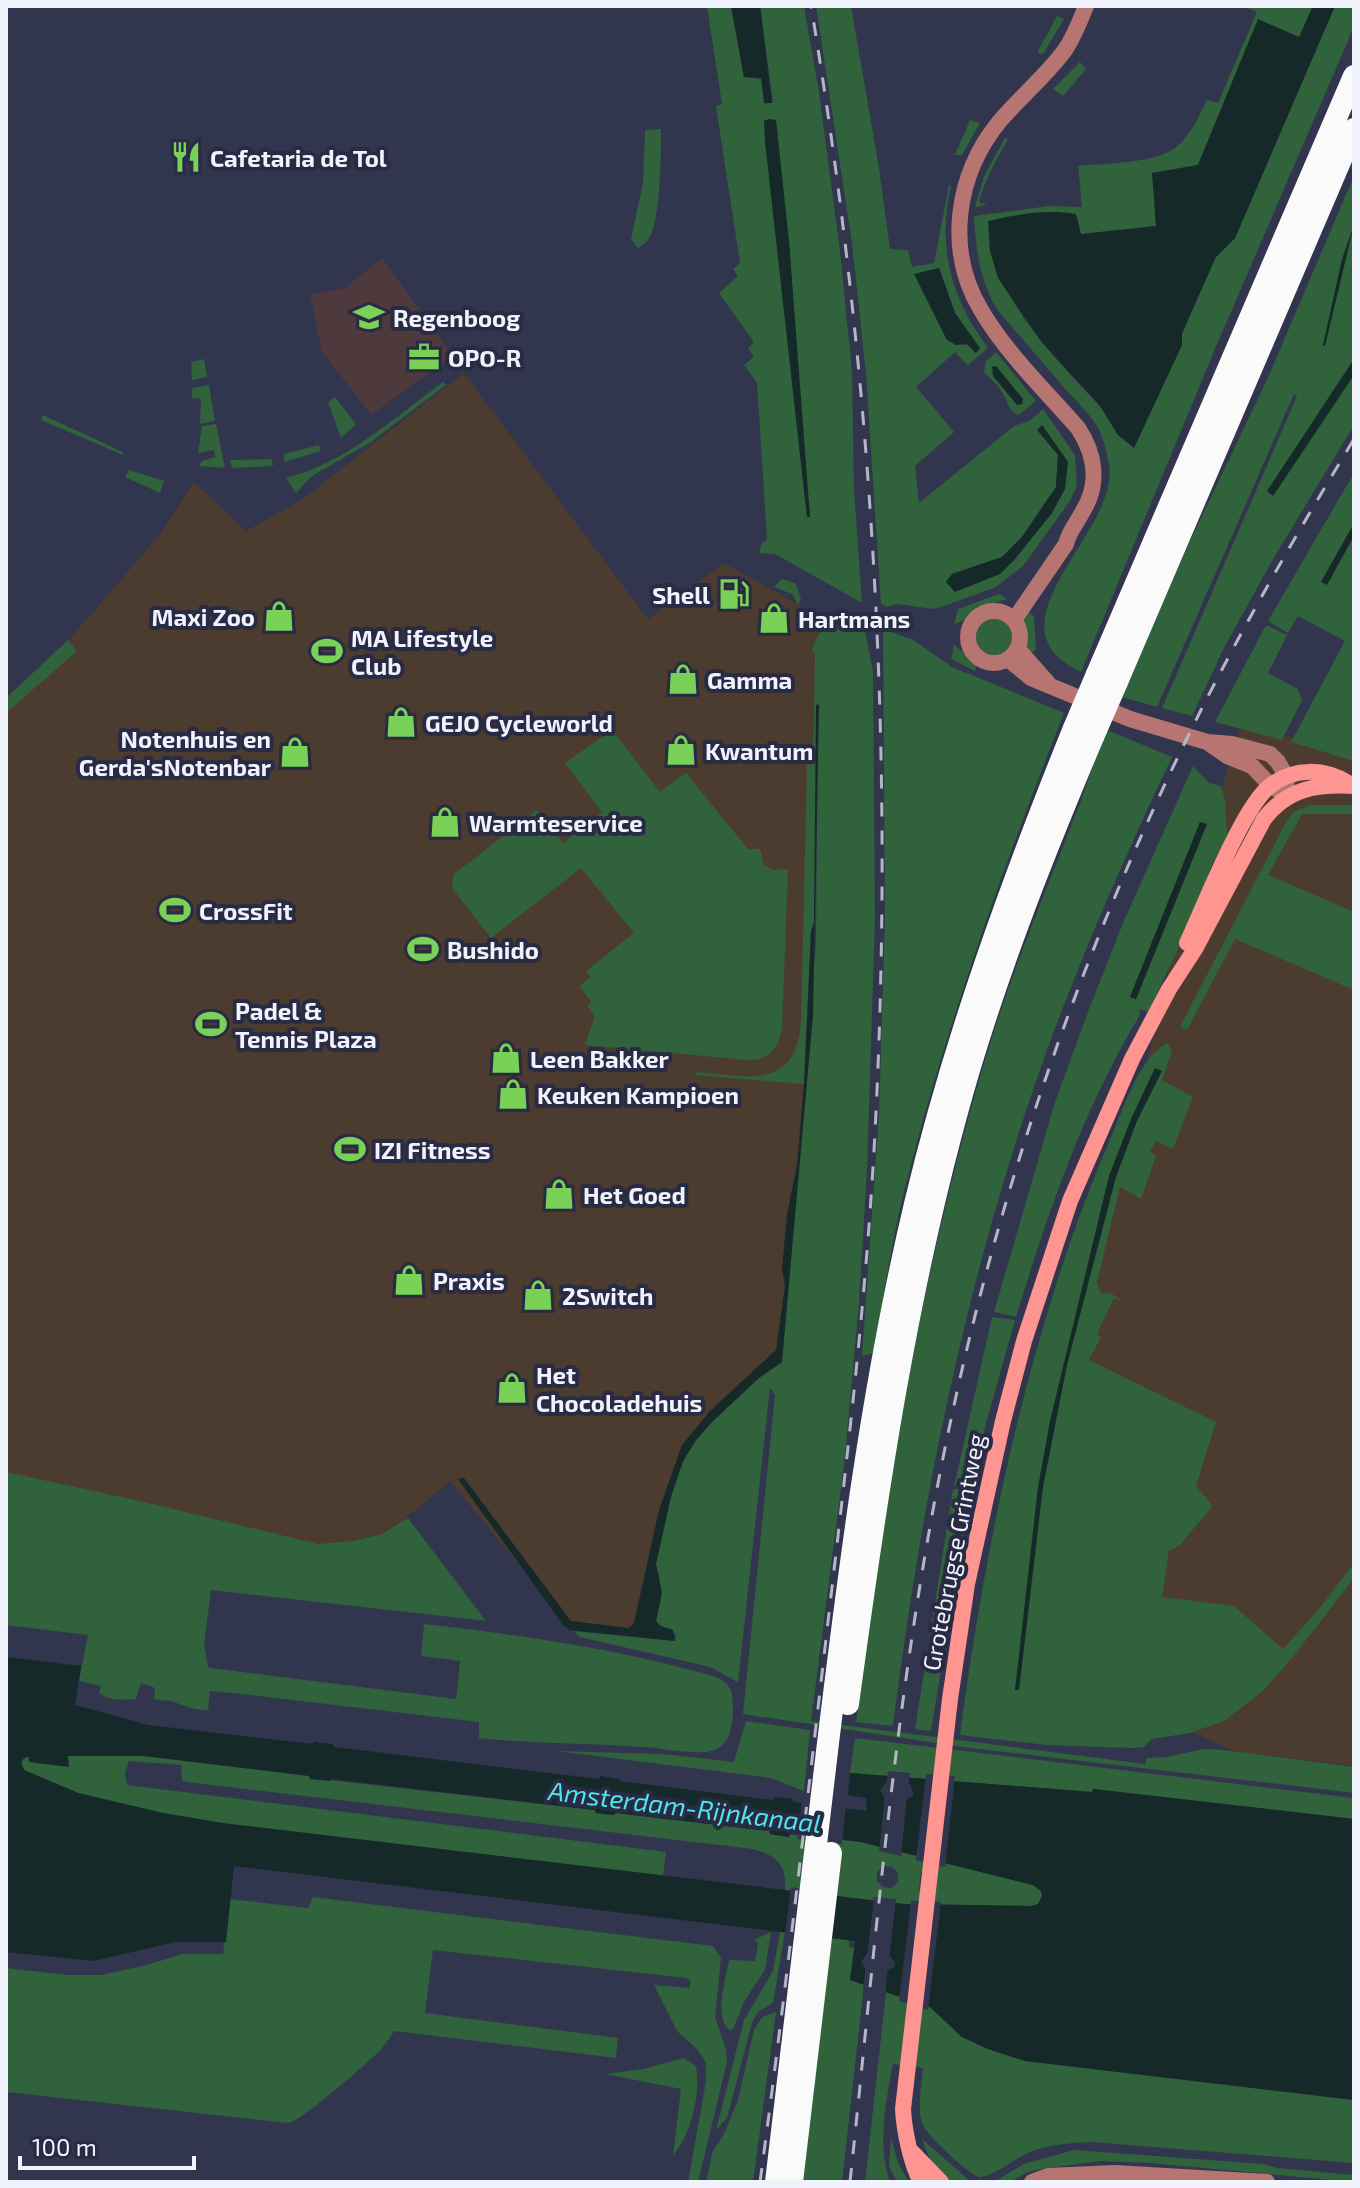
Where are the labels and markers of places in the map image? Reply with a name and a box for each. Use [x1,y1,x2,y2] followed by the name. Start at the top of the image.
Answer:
[169,140,203,174] restaurant icon: Cafetaria de Tol
[210,143,387,172] place label: Cafetaria de Tol
[352,300,386,334] school or university icon: Regenboog
[393,303,520,332] place label: Regenboog
[407,340,441,374] office icon: OPO-R
[448,343,521,372] place label: OPO-R
[717,577,751,611] fuel station icon: Shell
[652,580,710,609] place label: Shell
[262,599,296,633] shop icon: Maxi Zoo
[757,601,791,635] shop icon: Hartmans
[152,602,255,631] place label: Maxi Zoo
[798,604,910,633] place label: Hartmans
[351,623,493,680] place label: MA Lifestyle Club
[310,634,344,668] sports icon: MA Lifestyle Club
[666,662,700,696] shop icon: Gamma
[707,665,792,694] place label: Gamma
[384,705,418,739] shop icon: GEJO Cycleworld
[425,708,613,737] place label: GEJO Cycleworld
[79,724,272,781] place label: Notenhuis en Gerda'sNotenbar
[664,733,698,767] shop icon: Kwantum
[278,735,312,769] shop icon: Notenhuis en Gerda'sNotenbar
[705,736,813,765] place label: Kwantum
[428,805,462,839] shop icon: Warmteservice
[469,808,643,837] place label: Warmteservice
[158,893,192,927] sports icon: CrossFit
[199,896,293,925] place label: CrossFit
[406,932,440,966] sports icon: Bushido
[447,935,539,964] place label: Bushido
[235,996,377,1053] place label: Padel & Tennis Plaza
[194,1007,228,1041] sports icon: Padel & Tennis Plaza
[489,1041,523,1075] shop icon: Leen Bakker
[530,1044,669,1073] place label: Leen Bakker
[496,1077,530,1111] shop icon: Keuken Kampioen
[537,1080,739,1109] place label: Keuken Kampioen
[333,1132,367,1166] sports icon: IZI Fitness
[374,1135,491,1164] place label: IZI Fitness
[542,1177,576,1211] shop icon: Het Goed
[583,1180,686,1209] place label: Het Goed
[392,1263,426,1297] shop icon: Praxis
[433,1266,505,1295] place label: Praxis
[521,1278,555,1312] shop icon: 2Switch
[562,1281,653,1310] place label: 2Switch
[536,1360,702,1417] place label: Het Chocoladehuis
[495,1371,529,1405] shop icon: Het Chocoladehuis

